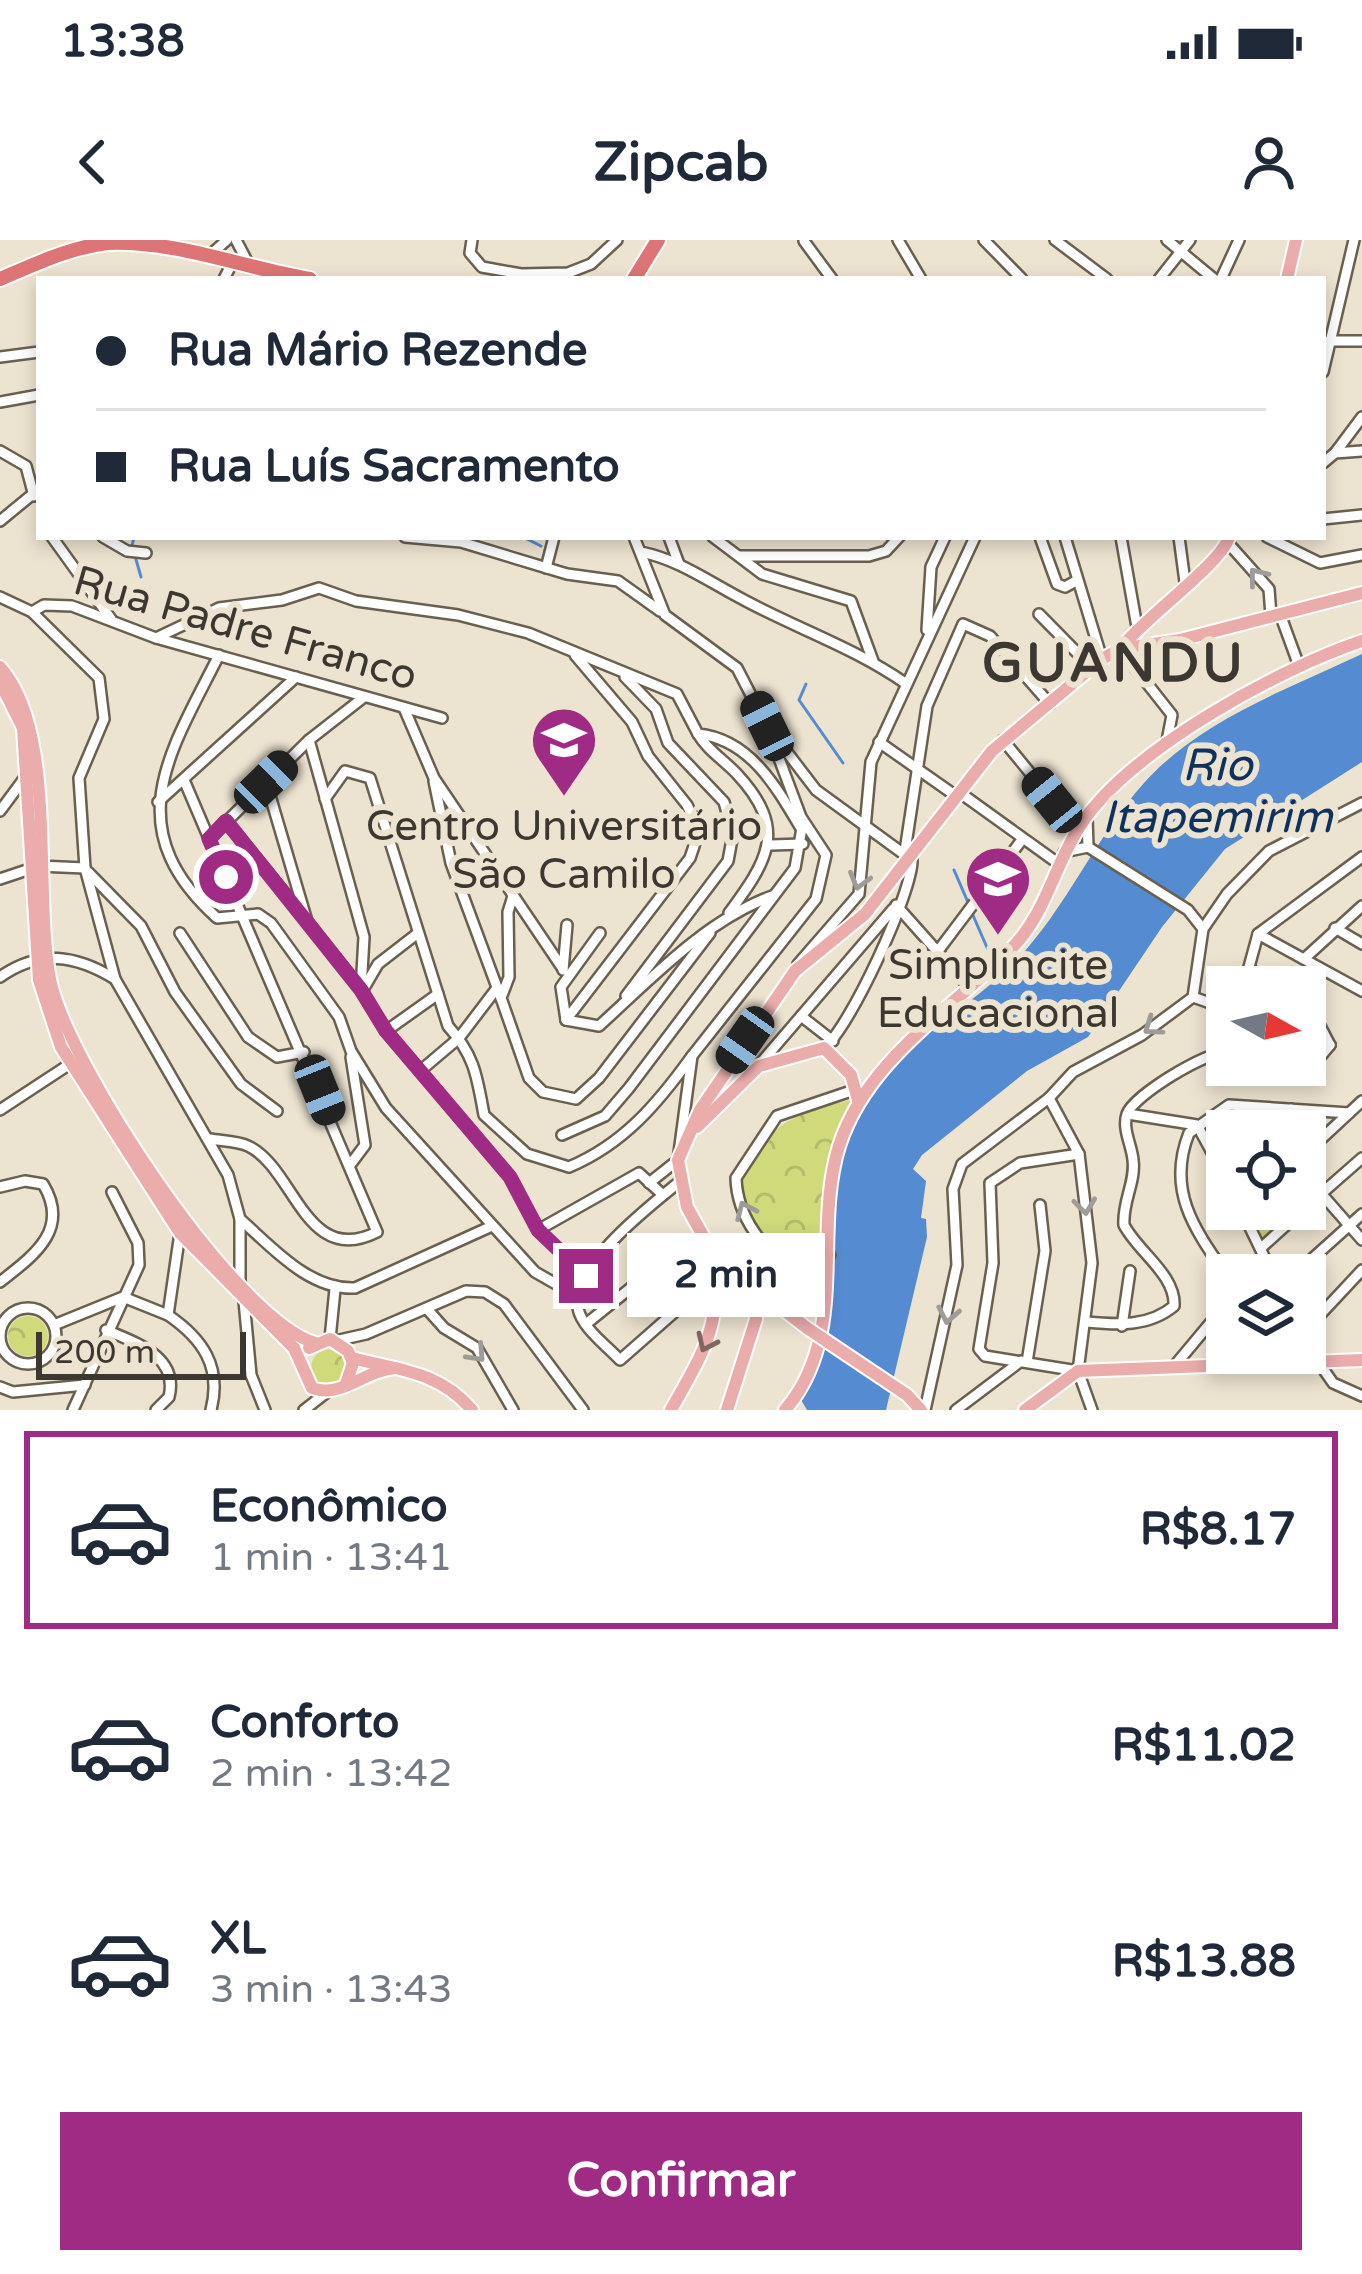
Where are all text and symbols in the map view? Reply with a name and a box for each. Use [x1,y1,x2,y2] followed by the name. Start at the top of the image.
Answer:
[60,15,185,69] text: 13:38
[60,129,126,195] icon: back
[1236,129,1302,195] icon: person
[593,130,769,195] text: Zipcab
[168,324,587,378] text: Rua Mário Rezende
[168,440,620,494] text: Rua Luís Sacramento
[68,555,423,702] street label: Rua Padre Franco
[1250,568,1271,590] one-way arrow
[982,631,1246,696] district label: GUANDU
[735,686,799,766] car
[529,705,599,799] school or university icon: Centro Universitário São Camilo
[1102,739,1334,845] water label: Rio Itapemirim
[228,744,304,820] car
[1015,761,1089,839] car
[366,801,762,900] place label: Centro Universitário São Camilo
[963,844,1033,938] school or university icon: Simplincite Educacional
[199,850,253,904] route start
[849,870,874,891] one-way arrow
[877,940,1119,1039] place label: Simplincite Educacional
[1206,966,1326,1086] north arrow
[1206,966,1326,1374] map controls
[710,1000,780,1080] car
[1143,1013,1165,1035] one-way arrow
[290,1050,350,1130] car
[1206,1110,1326,1230] button: locate
[1071,1197,1097,1216] one-way arrow
[735,1200,759,1222] one-way arrow
[628,1234,826,1318] callout: 2 min
[559,1249,613,1303] route end
[674,1251,778,1298] text: 2 min
[1206,1254,1326,1374] button: layers
[936,1304,962,1324] one-way arrow
[36,1326,246,1379] scale bar
[697,1331,720,1352] one-way arrow
[54,1333,155,1372] text: 200 m
[463,1340,484,1361] one-way arrow
[66,1476,174,1584] icon: car
[210,1480,448,1534] text: Econômico
[1140,1503,1296,1557] text: R$8.17
[210,1534,452,1581] text: 1 min · 13:41
[66,1692,174,1800] icon: car
[210,1696,399,1750] text: Conforto
[1111,1719,1296,1773] text: R$11.02
[210,1750,452,1797] text: 2 min · 13:42
[66,1908,174,2016] icon: car
[210,1912,266,1966] text: XL
[1112,1935,1296,1989] text: R$13.88
[210,1966,452,2013] text: 3 min · 13:43
[60,2112,1302,2250] button: Confirmar

